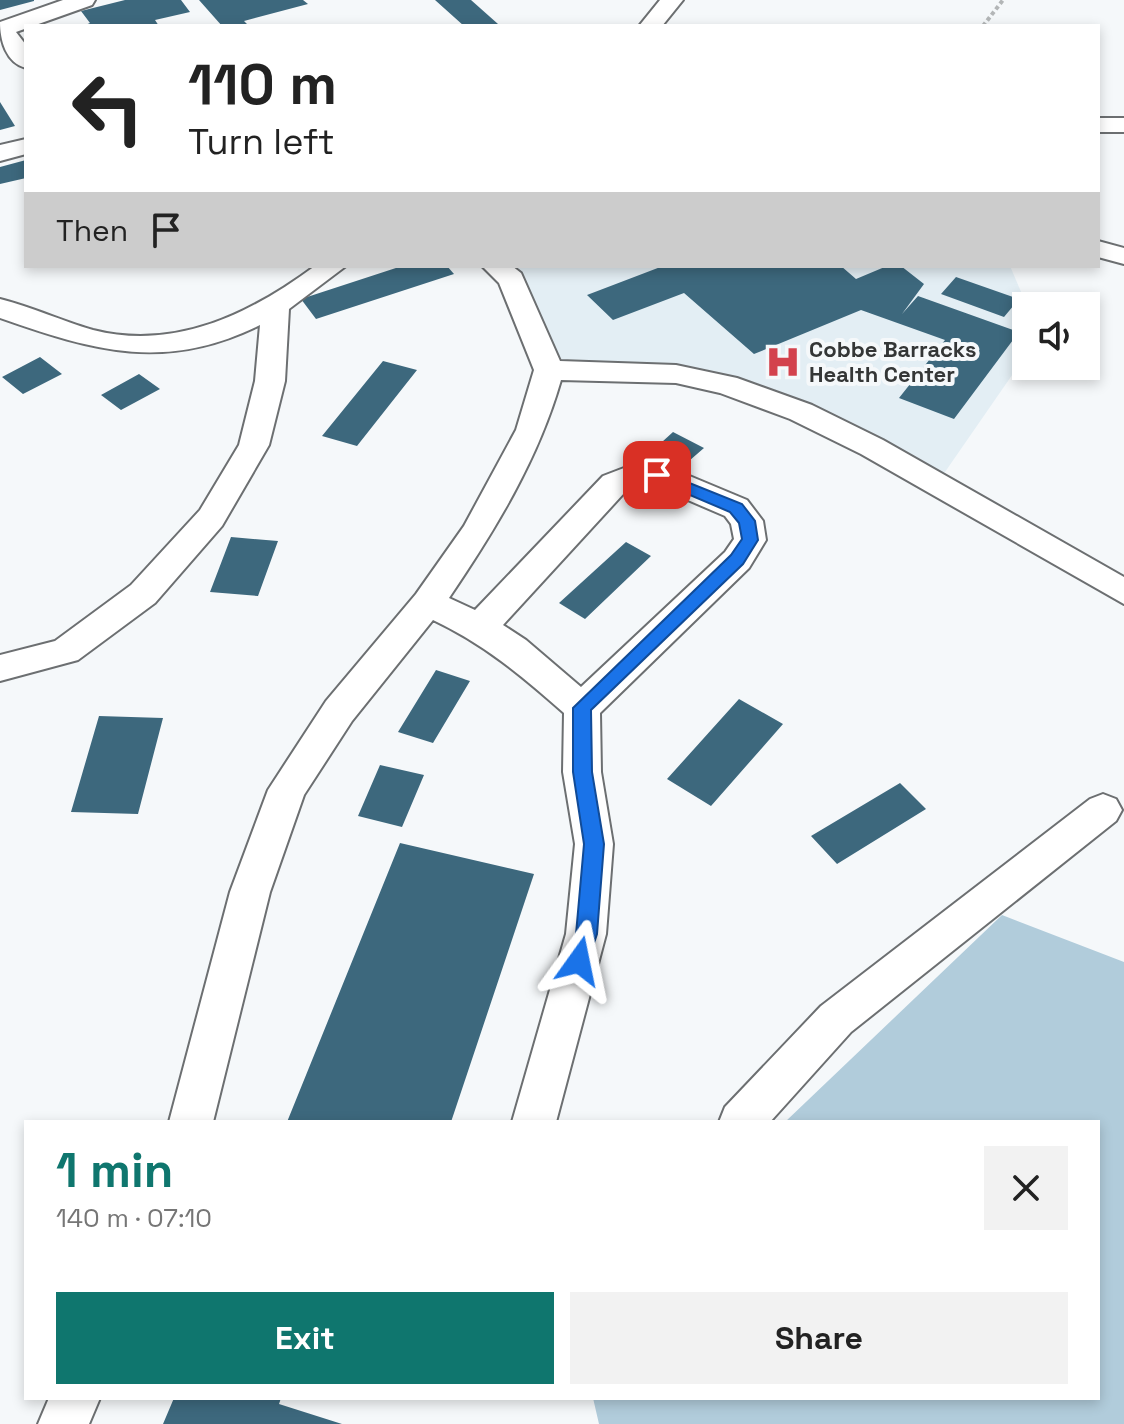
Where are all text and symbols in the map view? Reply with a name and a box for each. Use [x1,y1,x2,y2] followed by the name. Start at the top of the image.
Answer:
[188,49,337,120] text: 110 m
[56,56,160,160] icon: left
[188,119,335,165] text: Turn left
[144,208,188,252] icon: arrive
[56,211,128,250] text: Then
[1012,292,1100,380] map controls
[1012,292,1100,380] button: sound
[809,335,977,388] place label: Cobbe Barracks Health Center
[764,343,802,381] hospital icon: Cobbe Barracks Health Center
[623,441,691,509] pin
[635,453,679,497] icon: arrive
[537,919,621,1003] position arrow
[56,1140,173,1201] text: 1 min
[984,1146,1068,1230] button: close
[56,1201,212,1235] text: 140 m · 07:10
[56,1292,554,1384] button: Exit
[570,1292,1068,1384] button: Share

